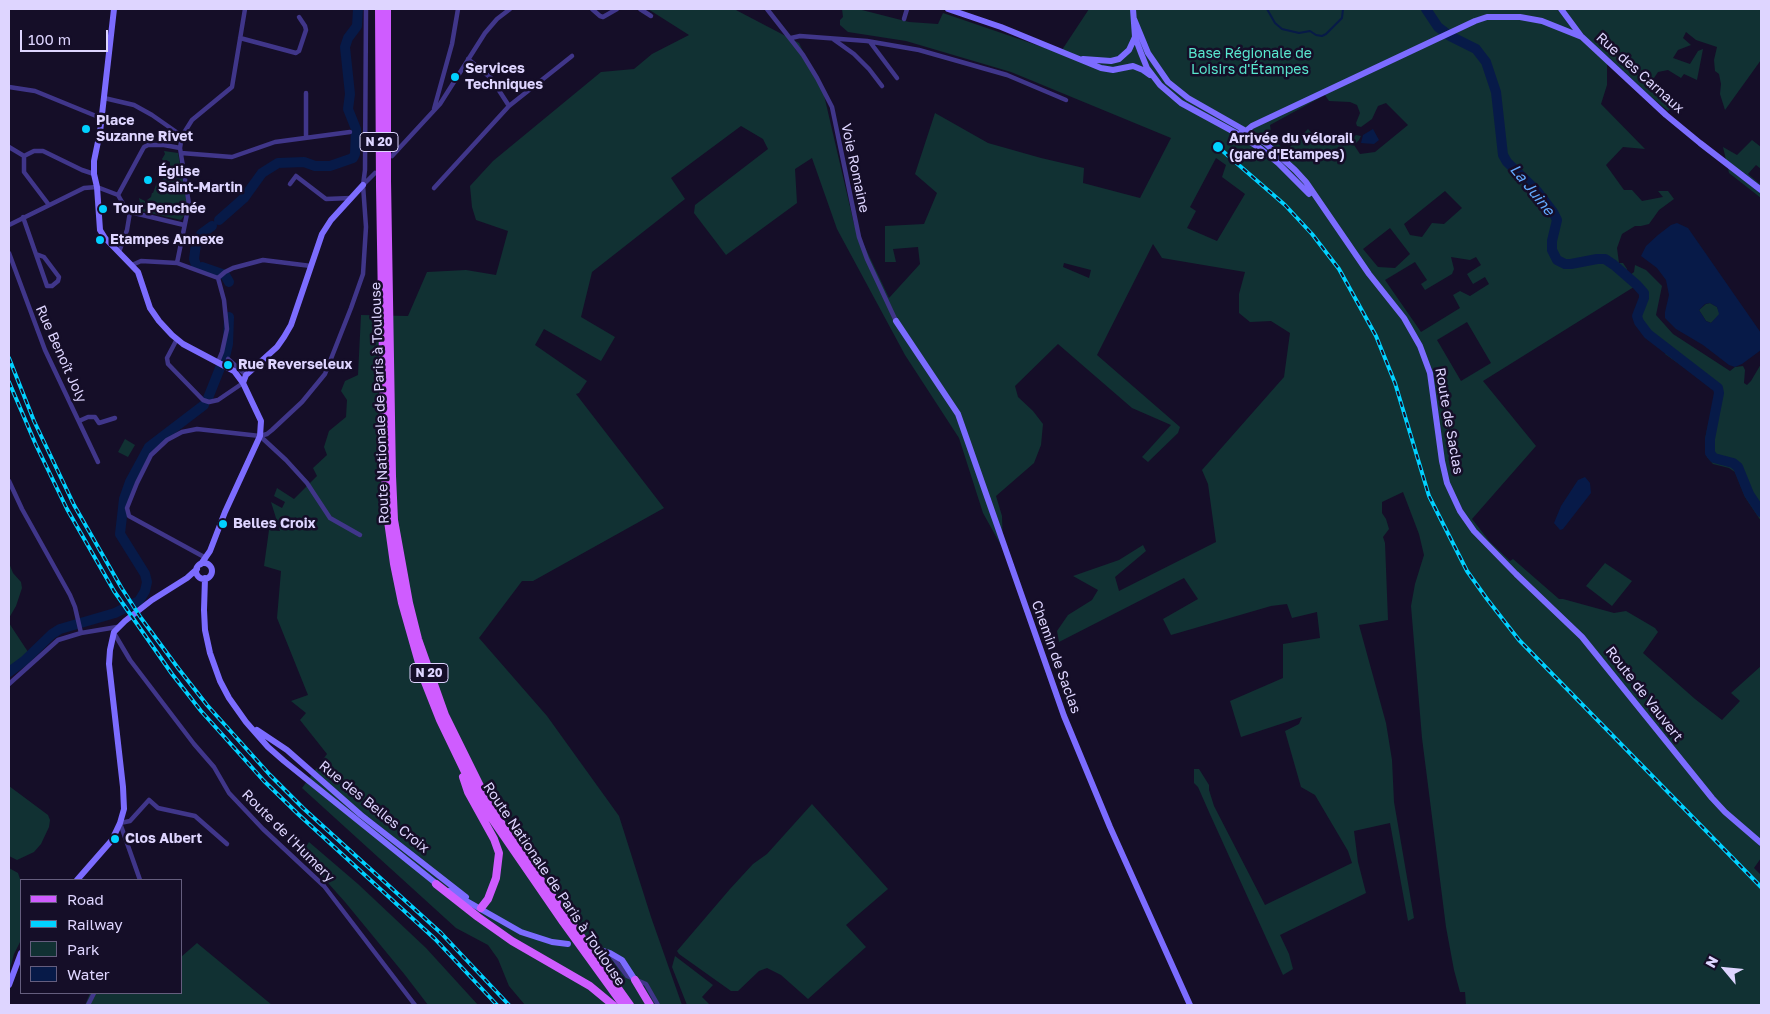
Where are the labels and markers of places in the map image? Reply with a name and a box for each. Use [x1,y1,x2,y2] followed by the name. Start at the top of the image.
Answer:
[465,61,543,94] place label: Services Techniques
[449,71,461,83] marker: Services Techniques
[96,113,193,146] place label: Place Suzanne Rivet
[80,123,92,135] marker: Place Suzanne Rivet
[1229,131,1354,164] place label: Arrivée du vélorail (gare d'Etampes)
[1211,140,1225,154] marker: Arrivée du vélorail (gare d'Etampes)
[158,164,243,196] place label: Église Saint-Martin
[142,174,154,186] marker: Église Saint-Martin
[113,201,206,217] place label: Tour Penchée
[97,203,109,215] marker: Tour Penchée
[110,232,224,248] place label: Etampes Annexe
[94,234,106,246] marker: Etampes Annexe
[238,357,352,373] place label: Rue Reverseleux
[222,359,234,371] marker: Rue Reverseleux
[233,516,316,532] place label: Belles Croix
[217,518,229,530] marker: Belles Croix
[125,831,202,847] place label: Clos Albert
[109,833,121,845] marker: Clos Albert

